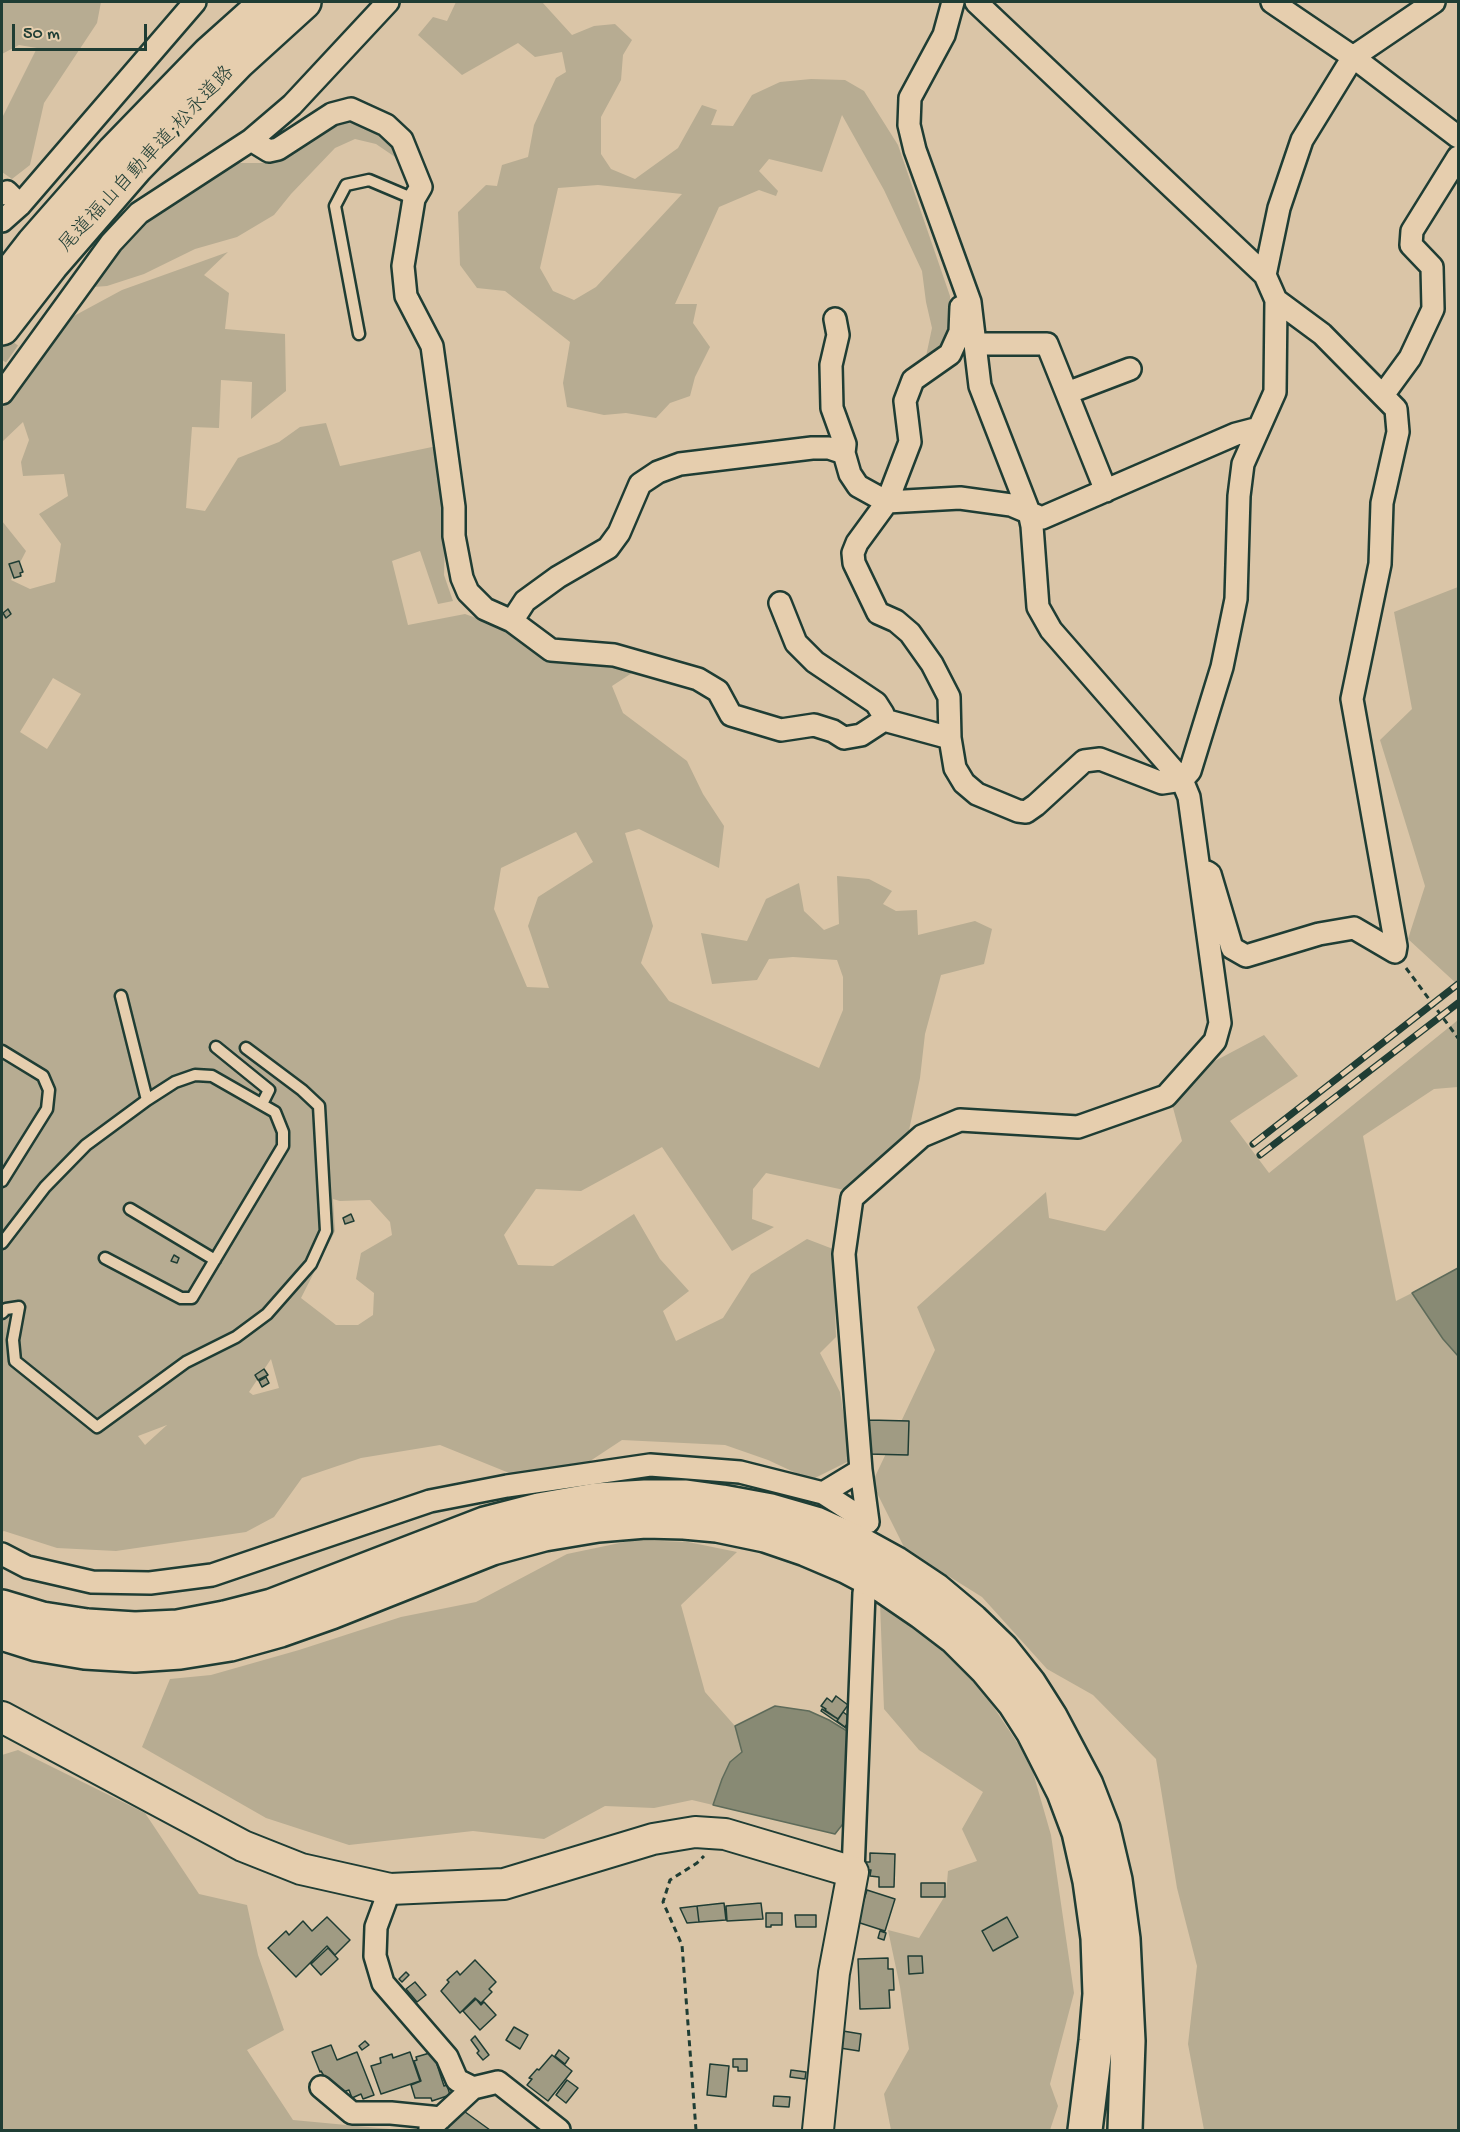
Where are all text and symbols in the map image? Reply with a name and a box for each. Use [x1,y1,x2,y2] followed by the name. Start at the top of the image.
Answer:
[15,12,150,50] scale bar
[23,24,60,45] text: 50 m
[55,62,241,258] street label: 尾道福山自動車道;松永道路

